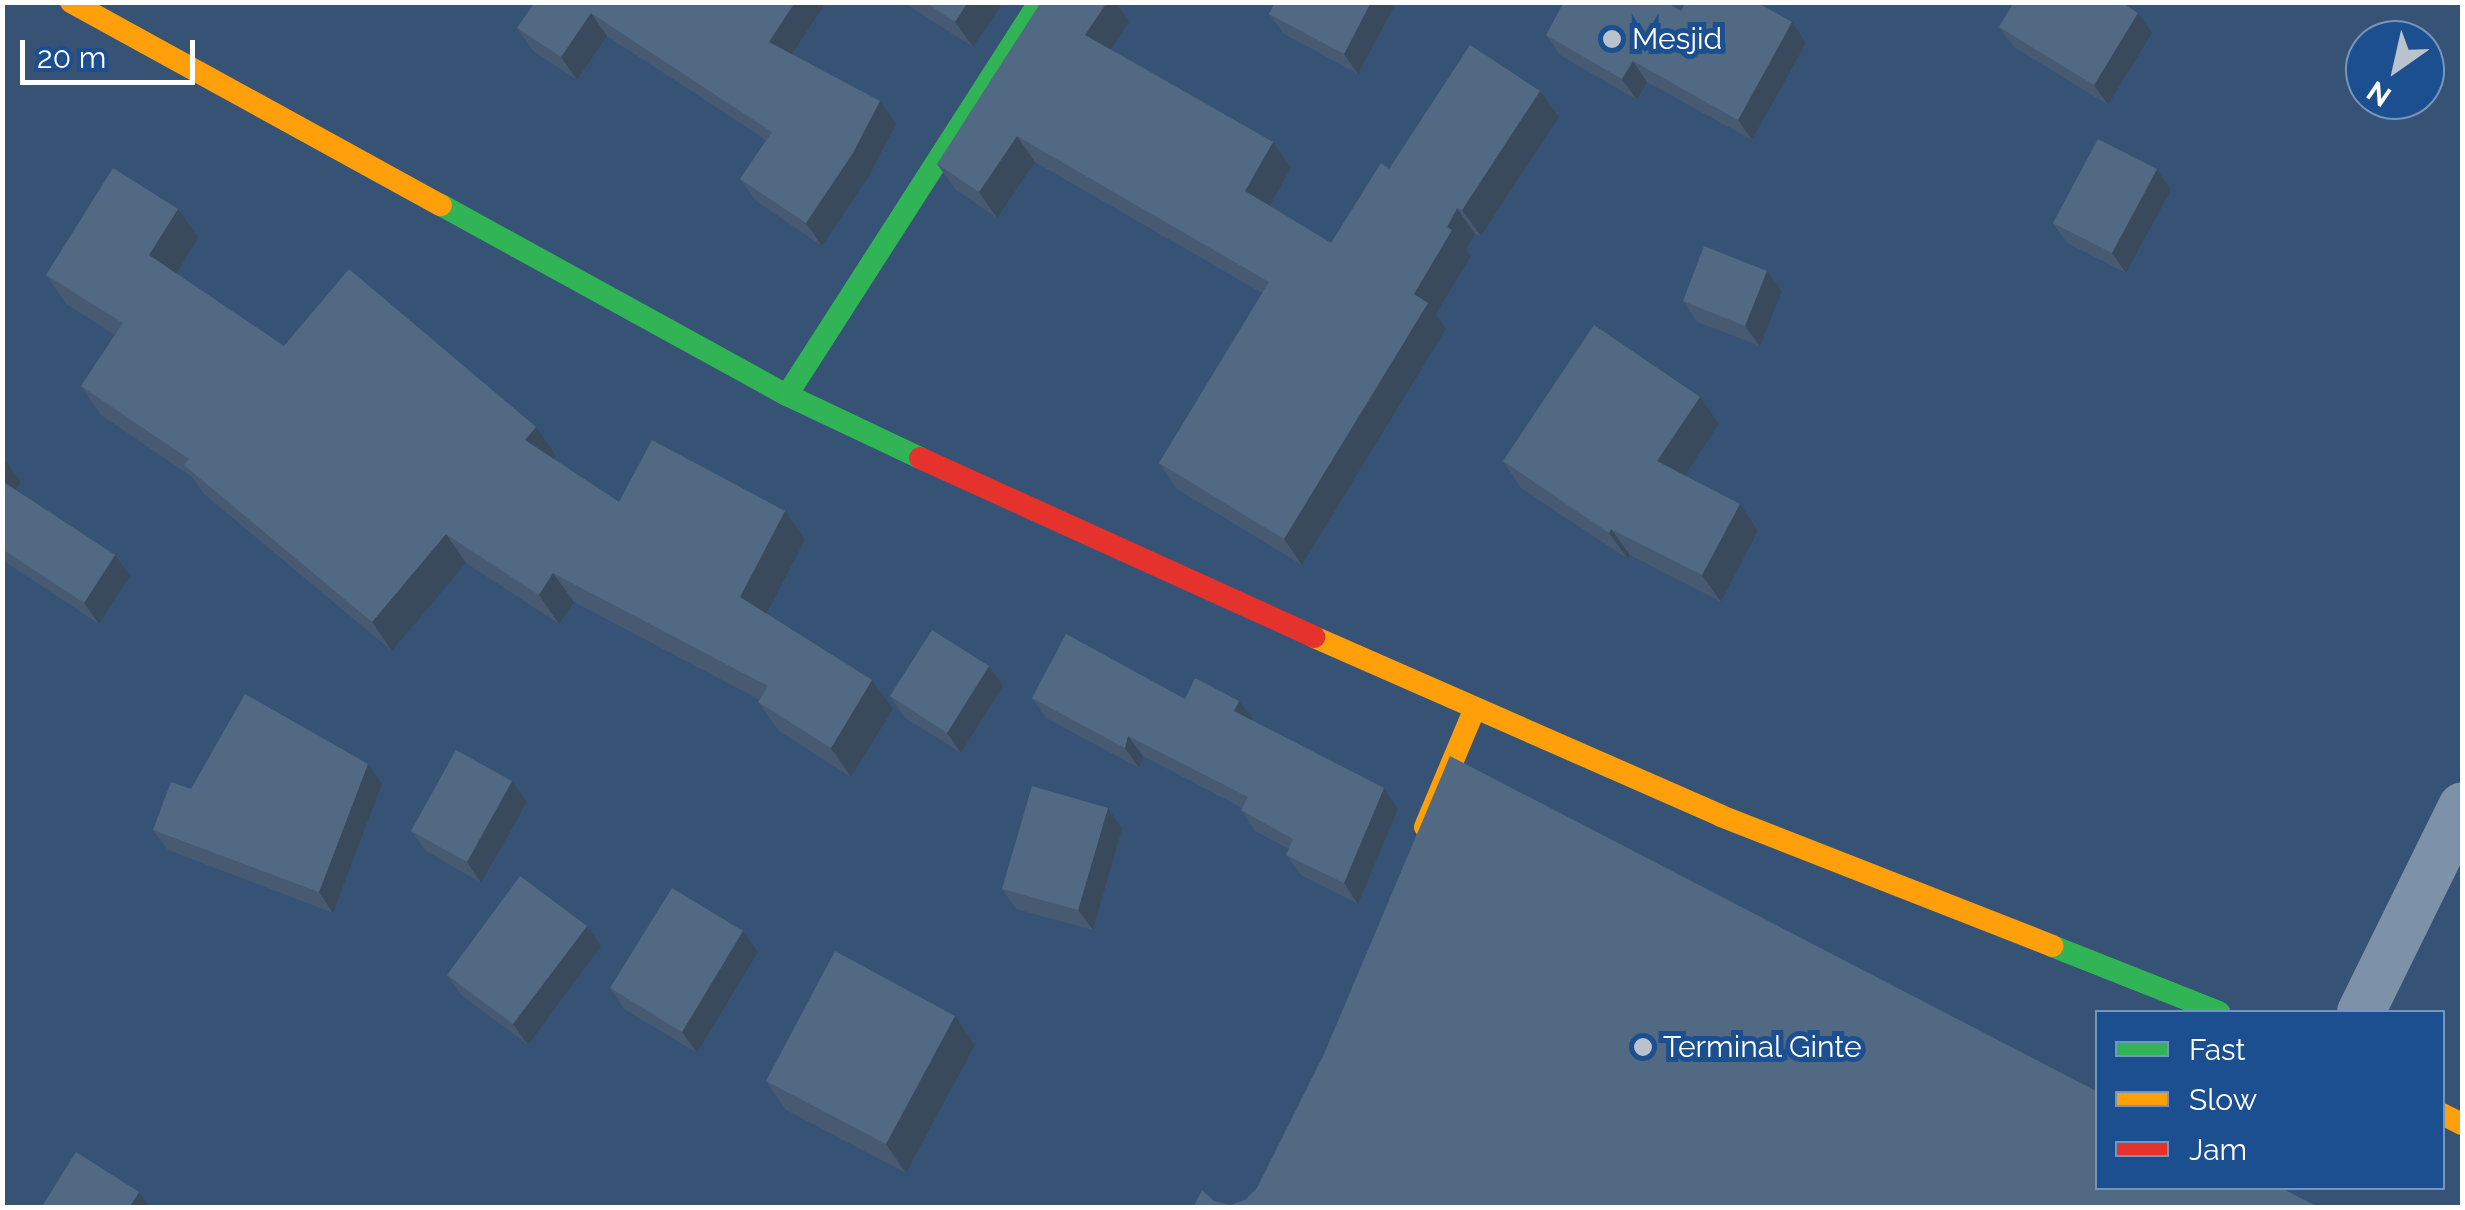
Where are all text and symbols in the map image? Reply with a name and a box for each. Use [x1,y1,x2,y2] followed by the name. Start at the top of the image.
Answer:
[25,20,200,82] scale bar
[2345,20,2445,120] north arrow
[1632,21,1722,57] place label: Mesjid
[1601,28,1623,50] marker: Mesjid
[37,40,106,75] text: 20 m
[2361,74,2397,113] text: N
[2095,1010,2445,1190] legend
[1663,1029,1863,1065] place label: Terminal Ginte
[2189,1032,2246,1067] text: Fast
[1632,1036,1654,1058] marker: Terminal Ginte
[2189,1082,2257,1117] text: Slow
[2189,1132,2247,1167] text: Jam

